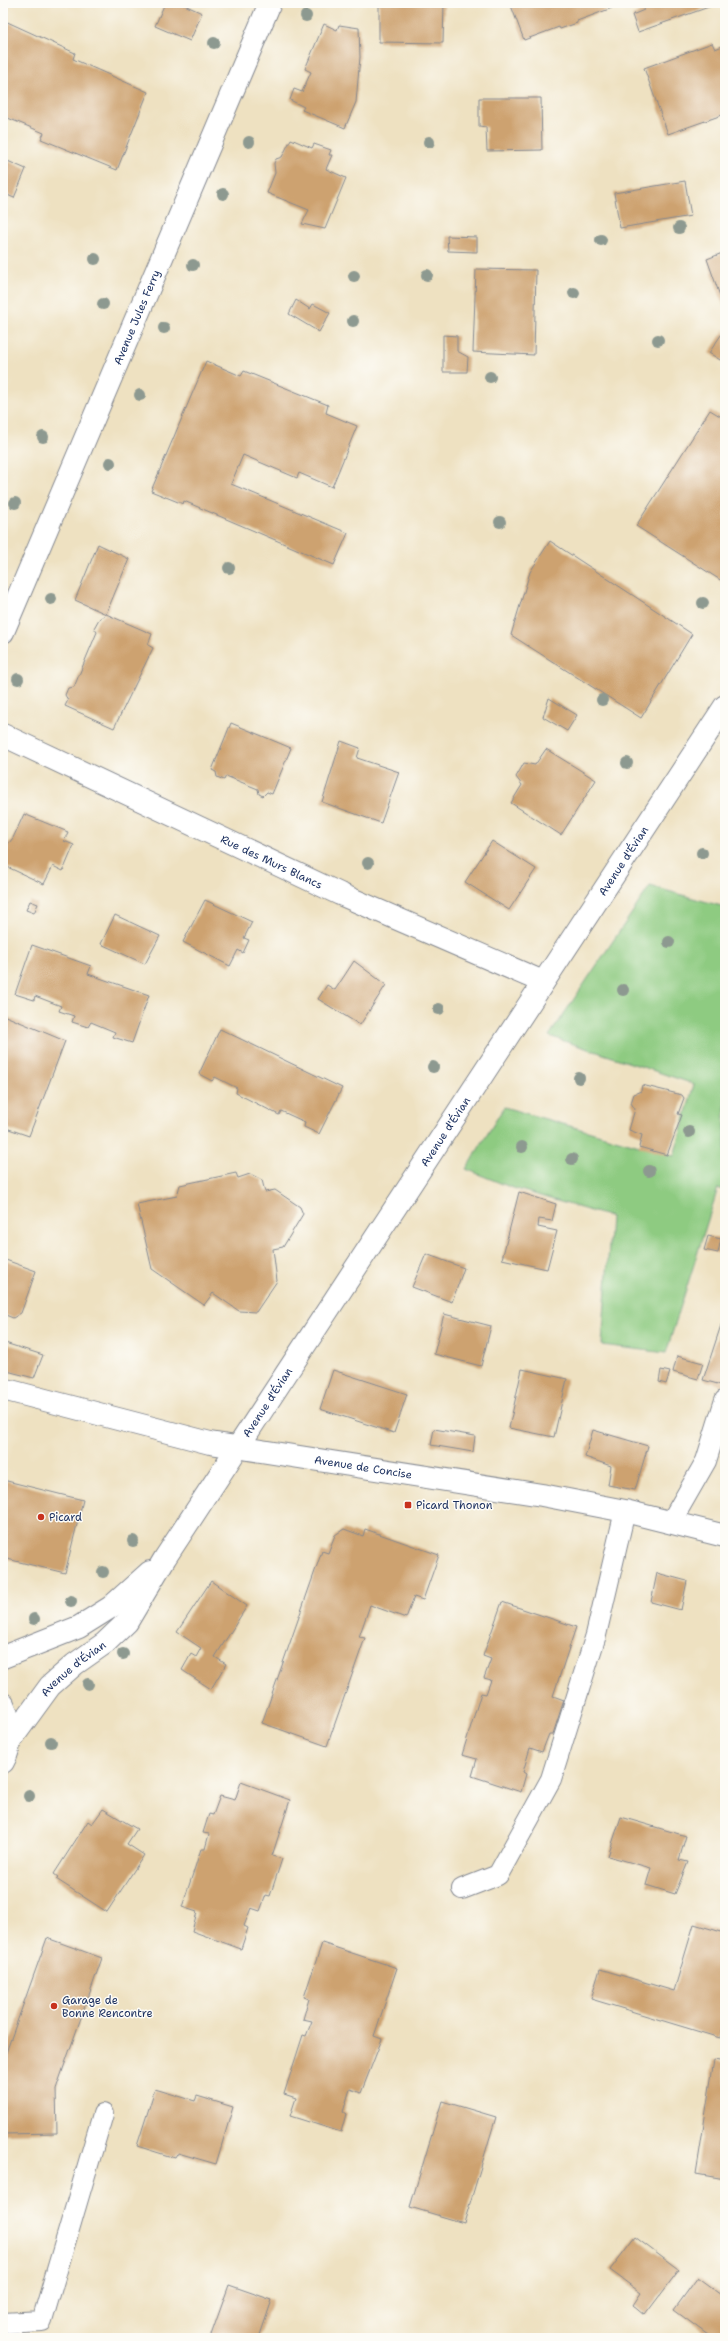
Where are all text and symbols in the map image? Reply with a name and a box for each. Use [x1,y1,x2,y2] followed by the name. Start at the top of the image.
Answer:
[110,268,164,367] street label: Avenue Jules Ferry
[595,823,652,899] street label: Avenue d'Évian
[218,832,325,893] street label: Rue des Murs Blancs
[417,1094,474,1170] street label: Avenue d'Évian
[239,1365,296,1440] street label: Avenue d'Évian
[313,1452,413,1483] street label: Avenue de Concise
[416,1498,493,1513] place label: Picard Thonon
[403,1500,413,1510] marker: Picard Thonon
[49,1510,82,1525] place label: Picard
[36,1512,46,1522] marker: Picard
[38,1638,109,1700] street label: Avenue d'Évian
[62,1993,153,2021] place label: Garage de Bonne Rencontre
[49,2001,59,2011] marker: Garage de Bonne Rencontre

